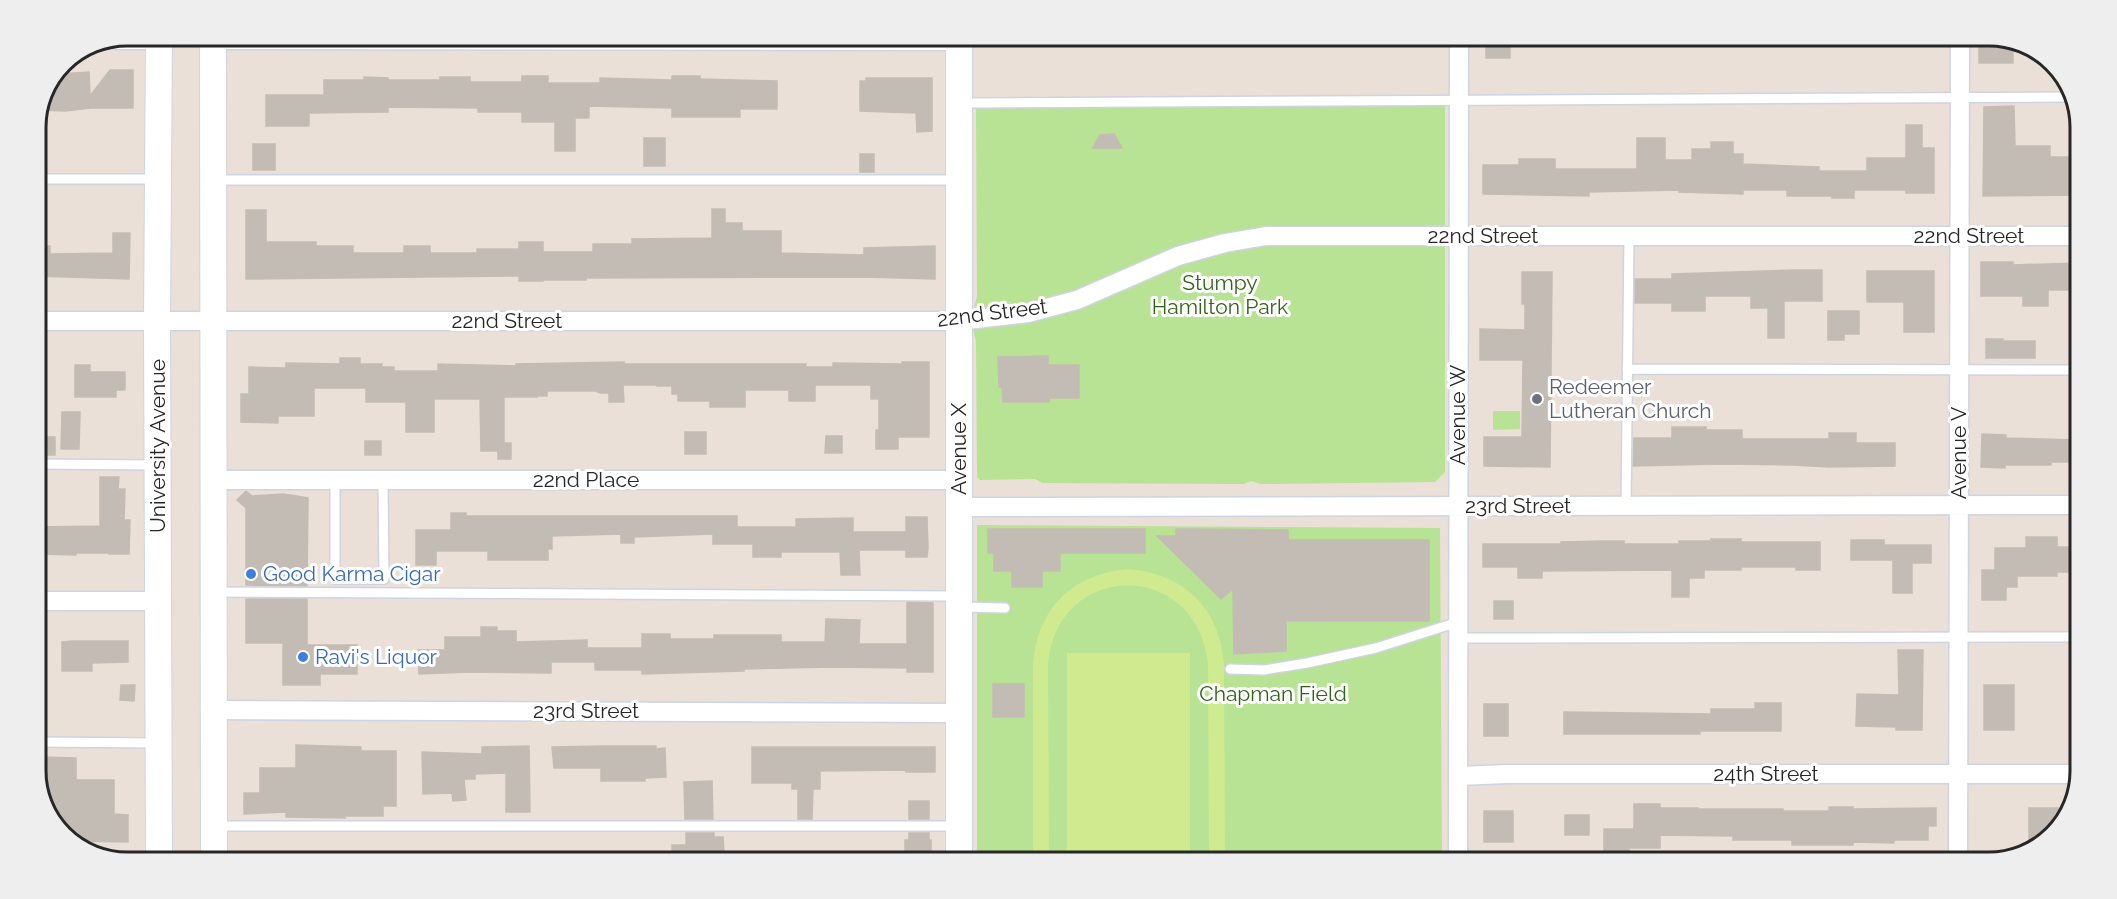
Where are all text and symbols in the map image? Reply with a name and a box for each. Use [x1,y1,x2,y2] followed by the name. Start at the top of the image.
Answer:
[1428,223,1538,248] street label: 22nd Street
[1914,223,2024,248] street label: 22nd Street
[1152,270,1288,319] park label: Stumpy Hamilton Park
[935,293,1048,332] street label: 22nd Street
[452,308,562,333] street label: 22nd Street
[145,359,170,533] street label: University Avenue
[1445,365,1470,465] street label: Avenue W
[1549,374,1712,423] place label: Redeemer Lutheran Church
[1530,392,1544,406] marker: Redeemer Lutheran Church
[946,402,971,495] street label: Avenue X
[1946,407,1971,499] street label: Avenue V
[533,467,639,492] street label: 22nd Place
[1465,493,1571,518] street label: 23rd Street
[263,561,441,586] place label: Good Karma Cigar
[244,567,258,581] marker: Good Karma Cigar
[315,644,438,669] place label: Ravi's Liquor
[296,650,310,664] marker: Ravi's Liquor
[1199,681,1347,706] park label: Chapman Field
[533,698,639,723] street label: 23rd Street
[1713,761,1819,786] street label: 24th Street

